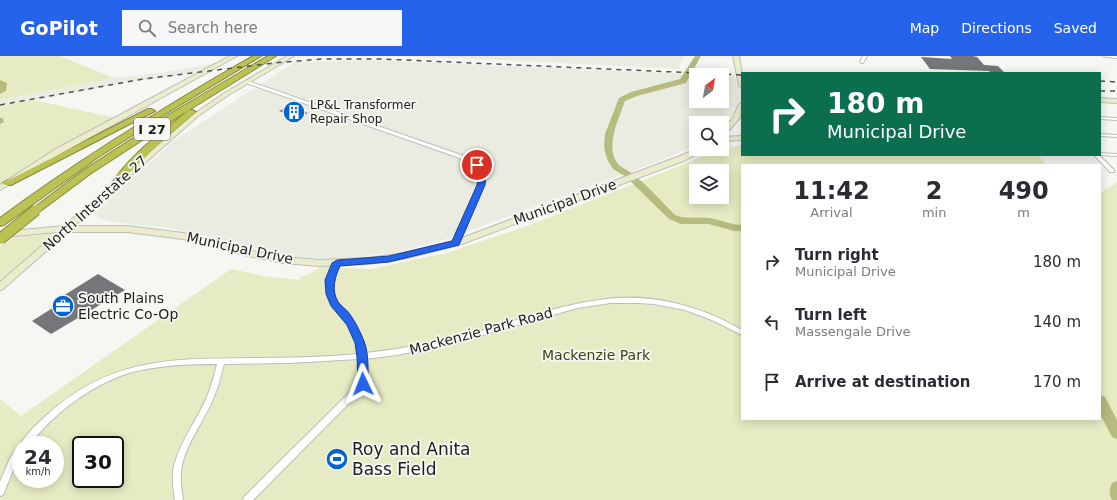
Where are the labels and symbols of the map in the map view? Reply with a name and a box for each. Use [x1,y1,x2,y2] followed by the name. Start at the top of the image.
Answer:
[689,68,729,108] north arrow
[310,98,416,126] place label: LP&L Transformer Repair Shop
[281,99,307,125] building icon: LP&L Transformer Repair Shop
[134,118,170,140] road number: I 27
[460,148,494,182] pin
[40,152,150,254] street label: North Interstate 27
[511,176,619,228] street label: Municipal Drive
[185,229,295,267] street label: Municipal Drive
[78,290,178,322] place label: South Plains Electric Co-Op
[50,293,76,319] office icon: South Plains Electric Co-Op
[408,304,554,358] street label: Mackenzie Park Road
[542,347,651,363] park label: Mackenzie Park
[342,363,384,405] position arrow
[72,436,124,488] speed limit sign: 30
[352,439,471,479] place label: Roy and Anita Bass Field
[324,446,350,472] sports icon: Roy and Anita Bass Field

